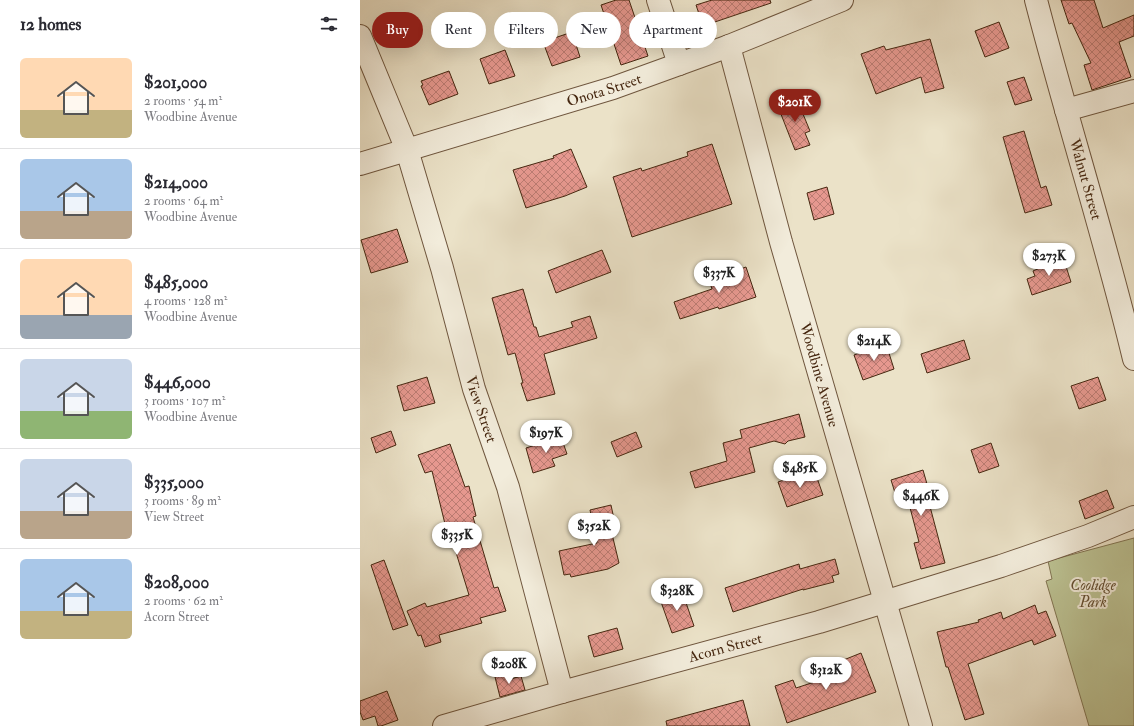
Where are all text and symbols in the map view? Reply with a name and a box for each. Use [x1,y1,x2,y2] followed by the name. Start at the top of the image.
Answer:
[372,12,423,48] chip: Buy
[431,12,486,48] chip: Rent
[494,12,558,48] chip: Filters
[566,12,621,48] chip: New
[629,12,717,48] chip: Apartment
[318,13,340,35] icon: filters
[20,14,81,35] text: 12 homes
[564,69,644,111] street label: Onota Street
[144,72,207,93] text: $201,000
[52,74,100,122] icon: home
[767,89,823,123] pin: $201K
[144,93,222,109] text: 2 rooms · 54 m²
[778,94,812,110] text: $201K
[144,109,237,125] text: Woodbine Avenue
[1064,136,1106,222] street label: Walnut Street
[144,172,208,193] text: $214,000
[52,175,100,223] icon: home
[144,193,223,209] text: 2 rooms · 64 m²
[144,209,237,225] text: Woodbine Avenue
[1021,243,1077,277] pin: $273K
[1032,248,1066,264] text: $273K
[691,260,747,294] pin: $337K
[703,265,735,281] text: $337K
[144,272,208,293] text: $485,000
[52,275,100,323] icon: home
[144,293,227,309] text: 4 rooms · 128 m²
[144,309,237,325] text: Woodbine Avenue
[795,320,843,429] street label: Woodbine Avenue
[846,328,902,362] pin: $214K
[857,333,891,349] text: $214K
[144,372,211,393] text: $446,000
[461,374,501,445] street label: View Street
[52,375,100,423] icon: home
[144,393,225,409] text: 3 rooms · 107 m²
[144,409,237,425] text: Woodbine Avenue
[518,420,574,454] pin: $197K
[529,425,563,441] text: $197K
[772,455,828,489] pin: $485K
[782,460,818,476] text: $485K
[144,472,204,493] text: $335,000
[52,475,100,523] icon: home
[893,483,949,517] pin: $446K
[902,488,940,504] text: $446K
[144,493,221,509] text: 3 rooms · 89 m²
[144,509,204,525] text: View Street
[566,513,622,547] pin: $352K
[577,518,611,534] text: $352K
[429,522,485,556] pin: $335K
[441,527,473,543] text: $335K
[144,572,209,593] text: $208,000
[52,575,100,623] icon: home
[1070,576,1117,612] park label: Coolidge Park
[649,578,705,612] pin: $328K
[660,583,694,599] text: $328K
[144,593,223,609] text: 2 rooms · 62 m²
[144,609,209,625] text: Acorn Street
[686,629,764,667] street label: Acorn Street
[481,651,537,685] pin: $208K
[491,656,527,672] text: $208K
[798,657,854,691] pin: $312K
[810,662,842,678] text: $312K

